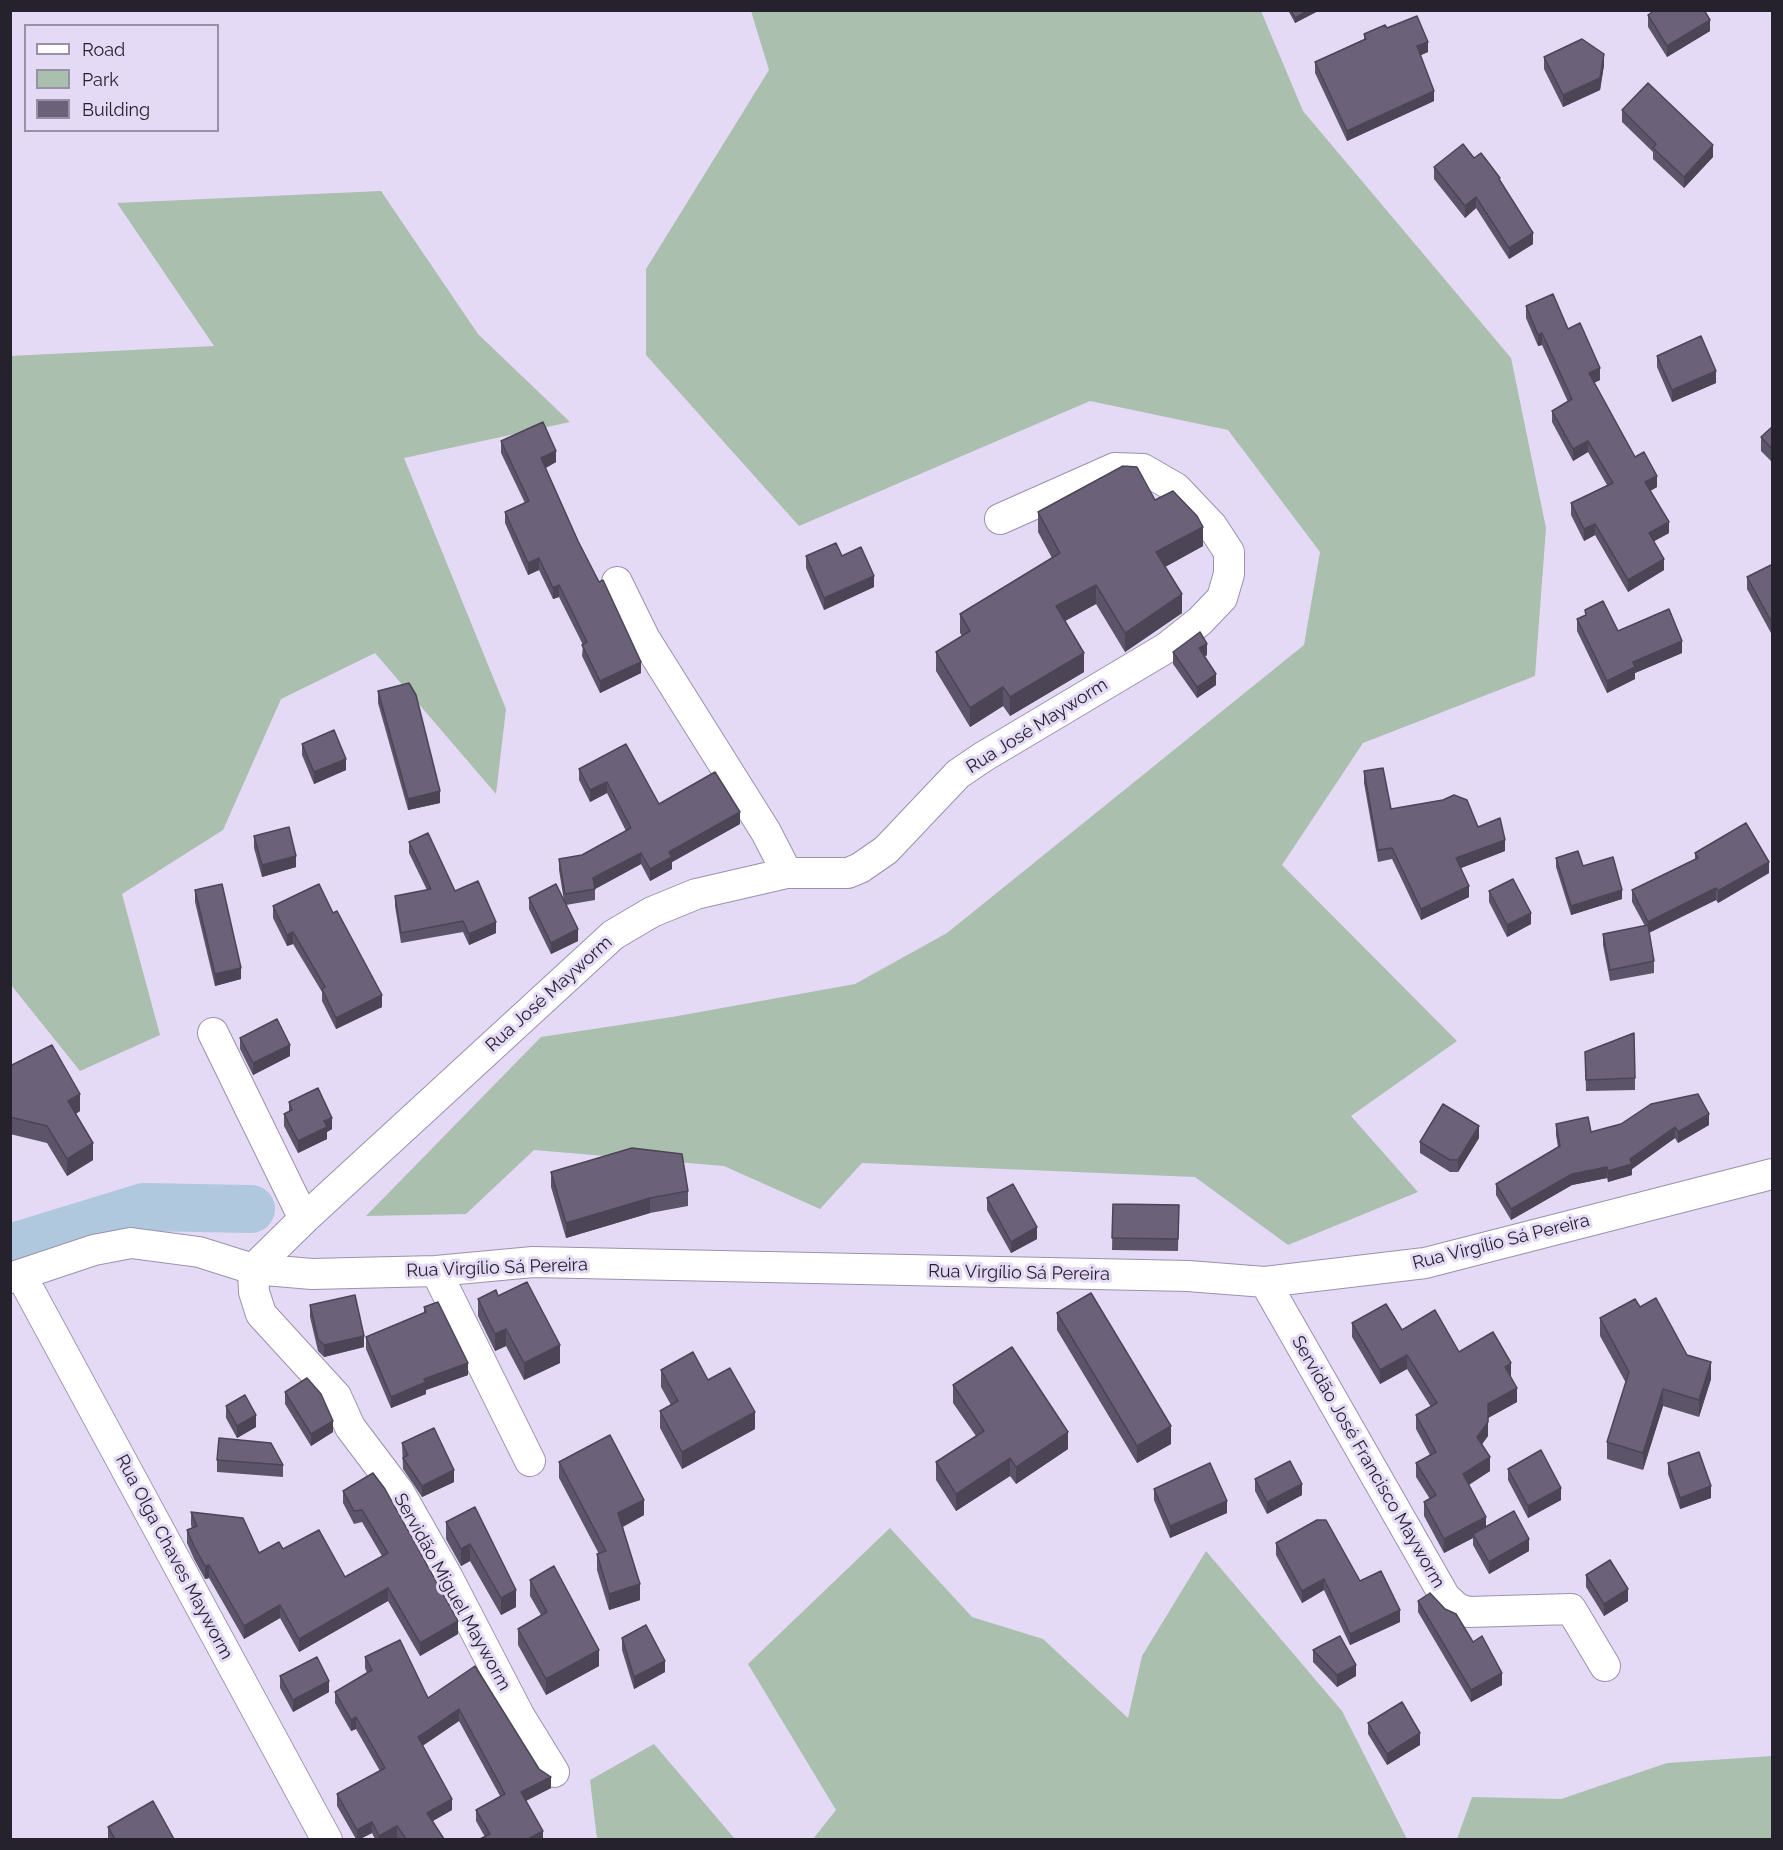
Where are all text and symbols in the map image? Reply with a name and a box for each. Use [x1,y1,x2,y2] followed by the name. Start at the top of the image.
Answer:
[24,24,219,132] legend
[82,39,125,60] text: Road
[82,69,119,90] text: Park
[82,99,150,120] text: Building
[962,674,1112,778] street label: Rua José Mayworm
[481,932,617,1056] street label: Rua José Mayworm
[1410,1210,1592,1274] street label: Rua Virgílio Sá Pereira
[406,1254,588,1282] street label: Rua Virgílio Sá Pereira
[928,1261,1110,1285] street label: Rua Virgílio Sá Pereira
[1287,1332,1449,1592] street label: Servidão José Francisco Mayworm
[111,1451,237,1663] street label: Rua Olga Chaves Mayworm
[389,1490,515,1694] street label: Servidão Miguel Mayworm

